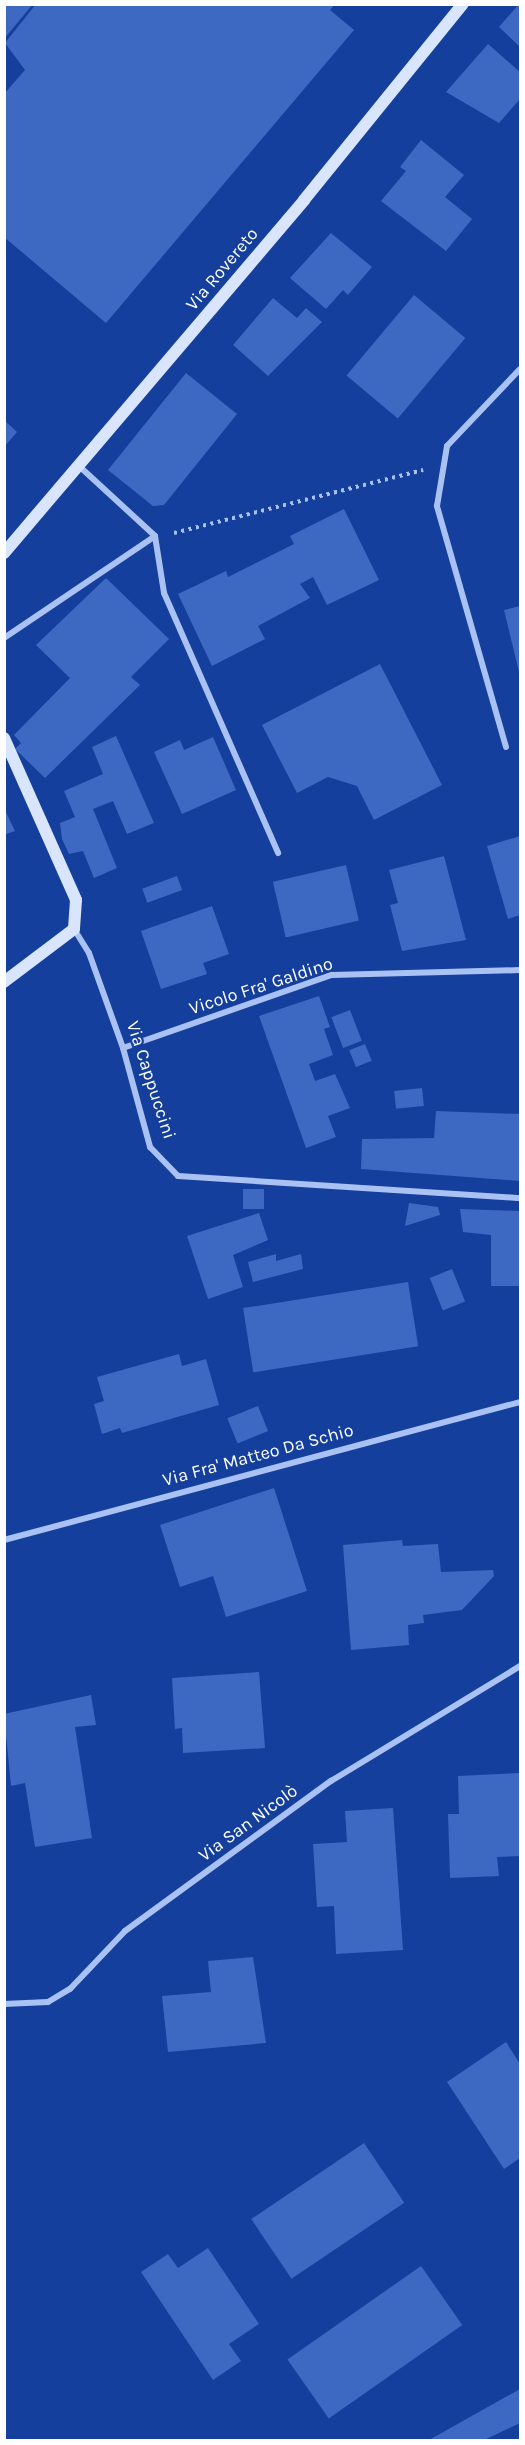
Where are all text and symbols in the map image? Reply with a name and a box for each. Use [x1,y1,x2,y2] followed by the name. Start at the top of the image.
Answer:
[181,223,263,315] street label: Via Rovereto
[187,953,335,1019] street label: Vicolo Fra' Galdino
[122,1018,180,1142] street label: Via Cappuccini
[160,1419,356,1491] street label: Via Fra' Matteo Da Schio
[194,1780,302,1866] street label: Via San Nicolò

